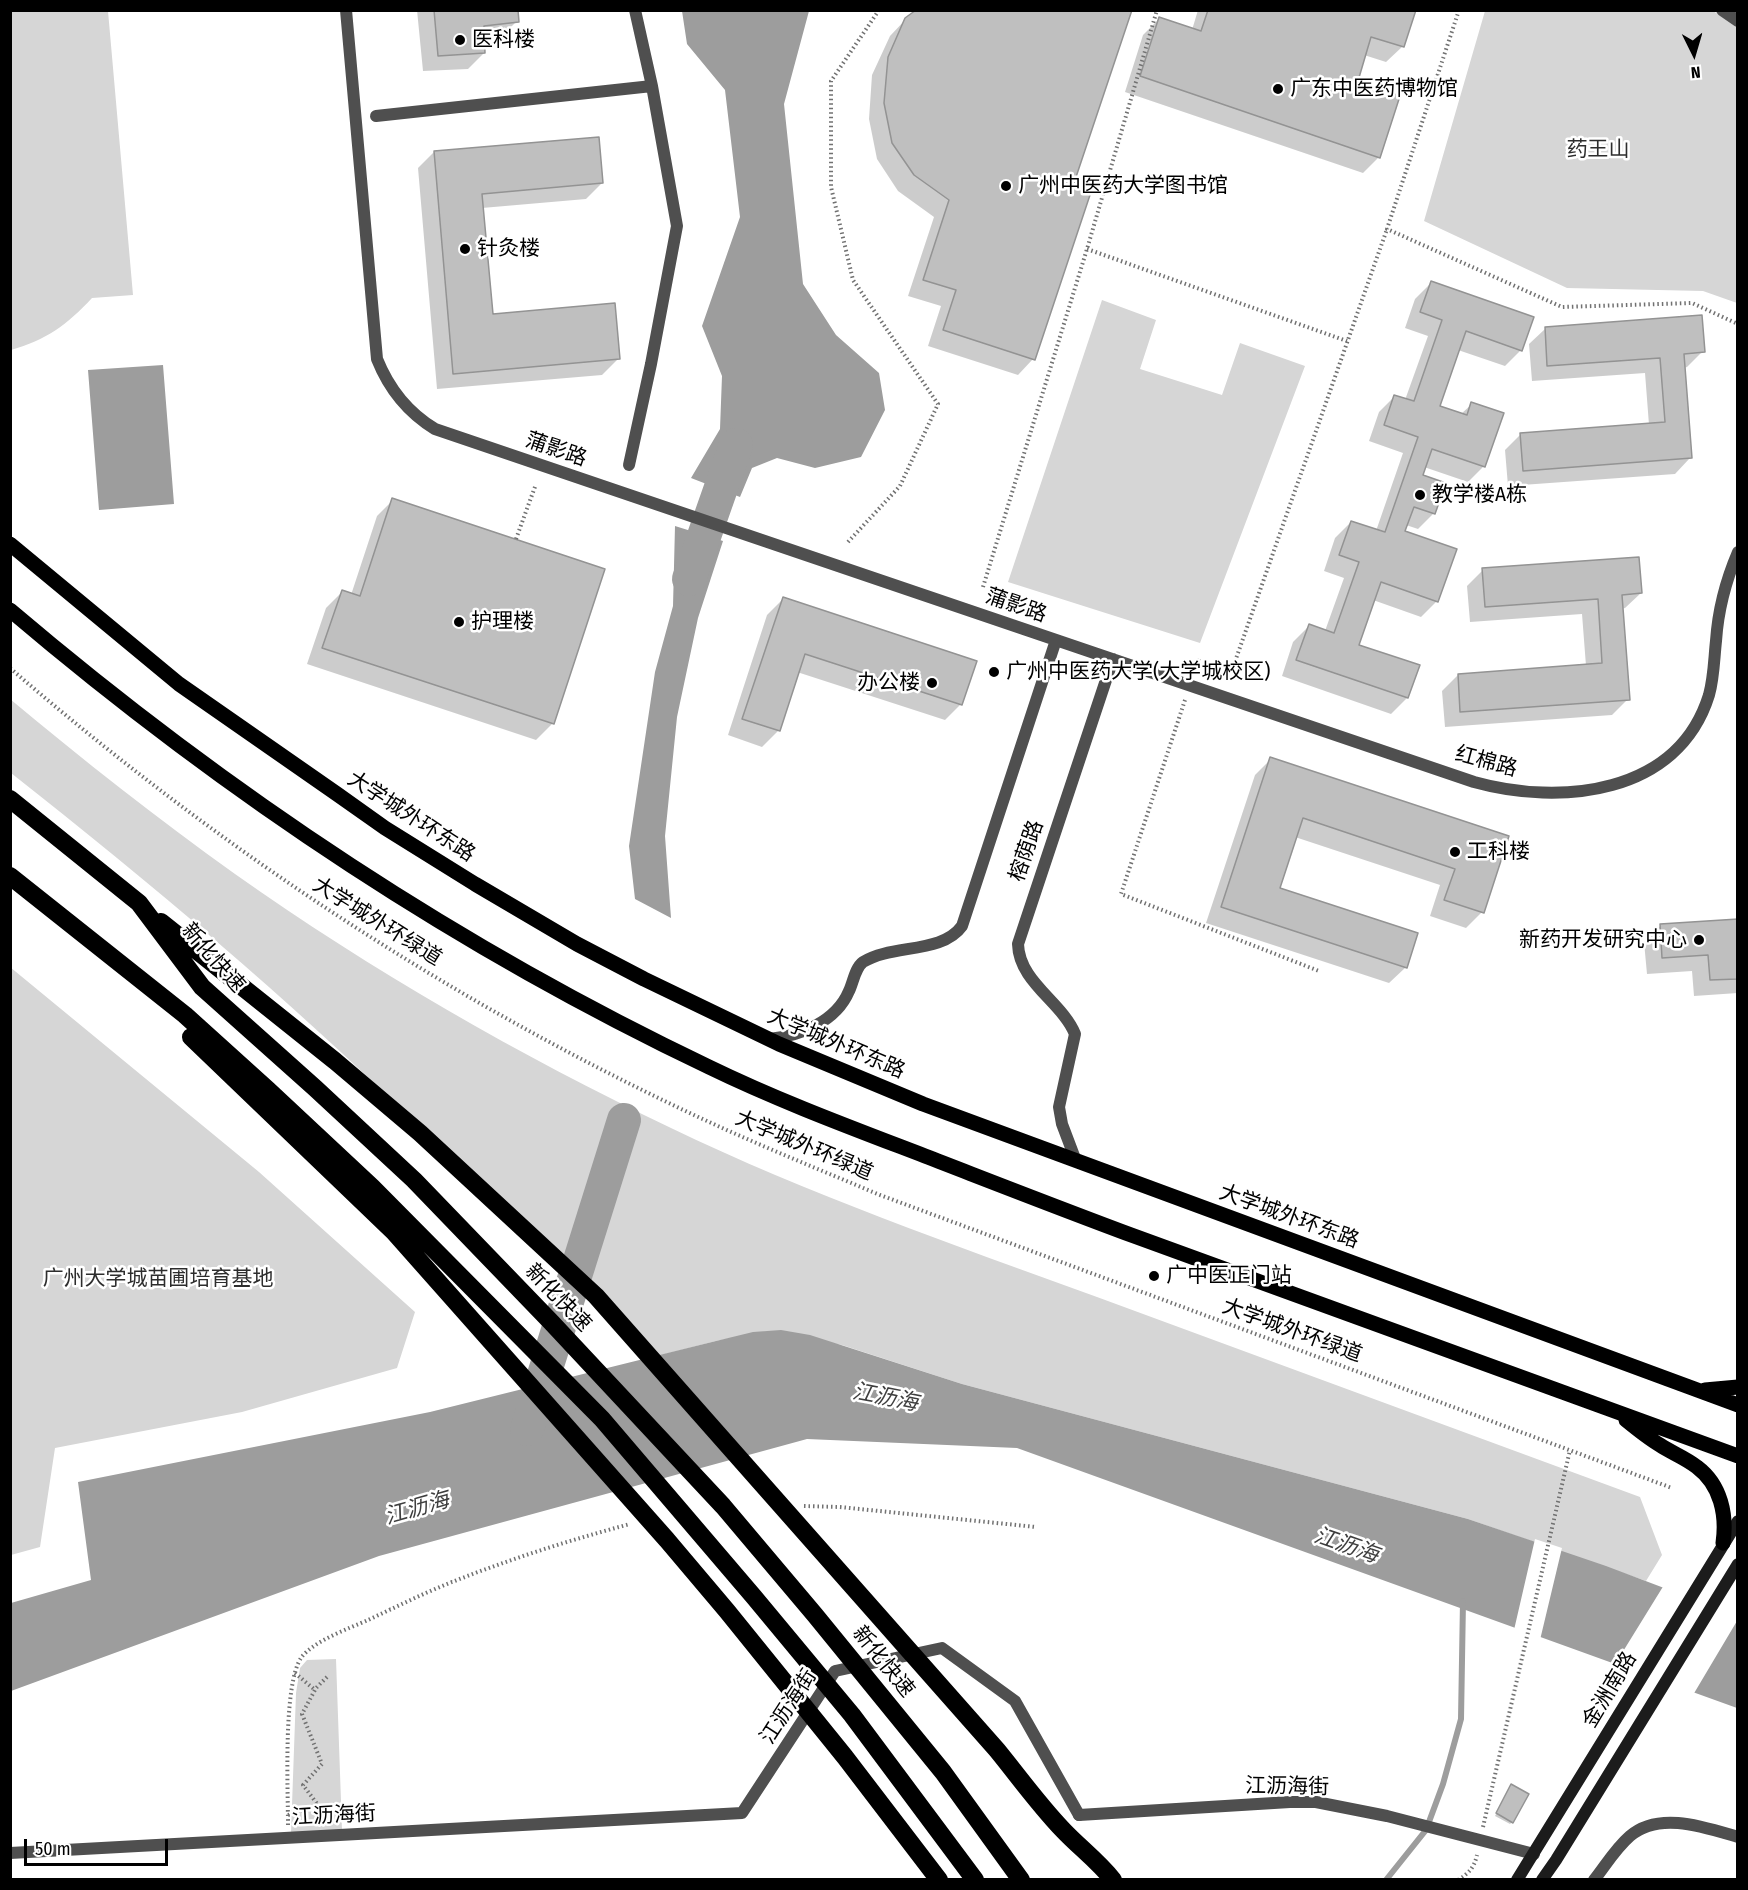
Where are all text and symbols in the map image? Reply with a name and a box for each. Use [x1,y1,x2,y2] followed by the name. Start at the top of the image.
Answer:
[1664,24,1724,84] north arrow
[472,27,535,53] place label: 医科楼
[453,33,467,47] marker: 医科楼
[1690,63,1701,82] text: N
[1290,76,1458,102] place label: 广东中医药博物馆
[1271,82,1285,96] marker: 广东中医药博物馆
[1567,137,1629,163] park label: 药王山
[1018,173,1228,199] place label: 广州中医药大学图书馆
[999,179,1013,193] marker: 广州中医药大学图书馆
[477,236,540,262] place label: 针灸楼
[458,242,472,256] marker: 针灸楼
[522,428,590,472] street label: 蒲影路
[1432,482,1527,508] place label: 教学楼A栋
[1413,488,1427,502] marker: 教学楼A栋
[982,584,1050,628] street label: 蒲影路
[471,609,534,635] place label: 护理楼
[452,615,466,629] marker: 护理楼
[1006,659,1270,685] place label: 广州中医药大学(大学城校区)
[987,665,1001,679] marker: 广州中医药大学(大学城校区)
[857,670,920,696] place label: 办公楼
[925,676,939,690] marker: 办公楼
[1452,742,1520,782] street label: 红棉路
[342,766,480,868] street label: 大学城外环东路
[1005,817,1049,885] street label: 榕荫路
[1467,839,1530,865] place label: 工科楼
[1448,845,1462,859] marker: 工科楼
[308,872,446,972] street label: 大学城外环绿道
[176,918,250,998] street label: 新化快速
[1519,927,1687,953] place label: 新药开发研究中心
[1692,933,1706,947] marker: 新药开发研究中心
[763,1004,909,1084] street label: 大学城外环东路
[731,1106,877,1186] street label: 大学城外环绿道
[1216,1180,1362,1254] street label: 大学城外环东路
[520,1259,596,1337] street label: 新化快速
[1166,1263,1292,1289] place label: 广中医正门站
[43,1266,273,1292] park label: 广州大学城苗圃培育基地
[1147,1269,1161,1283] marker: 广中医正门站
[1219,1294,1365,1368] street label: 大学城外环绿道
[850,1379,920,1417] water label: 江沥海
[382,1487,452,1531] water label: 江沥海
[1311,1523,1381,1569] water label: 江沥海
[847,1621,919,1703] street label: 新化快速
[1578,1648,1642,1732] street label: 金洲南路
[756,1665,822,1749] street label: 江沥海街
[1245,1774,1329,1800] street label: 江沥海街
[291,1801,377,1831] street label: 江沥海街
[27,1827,171,1865] scale bar
[35,1838,71,1860] text: 50 m

